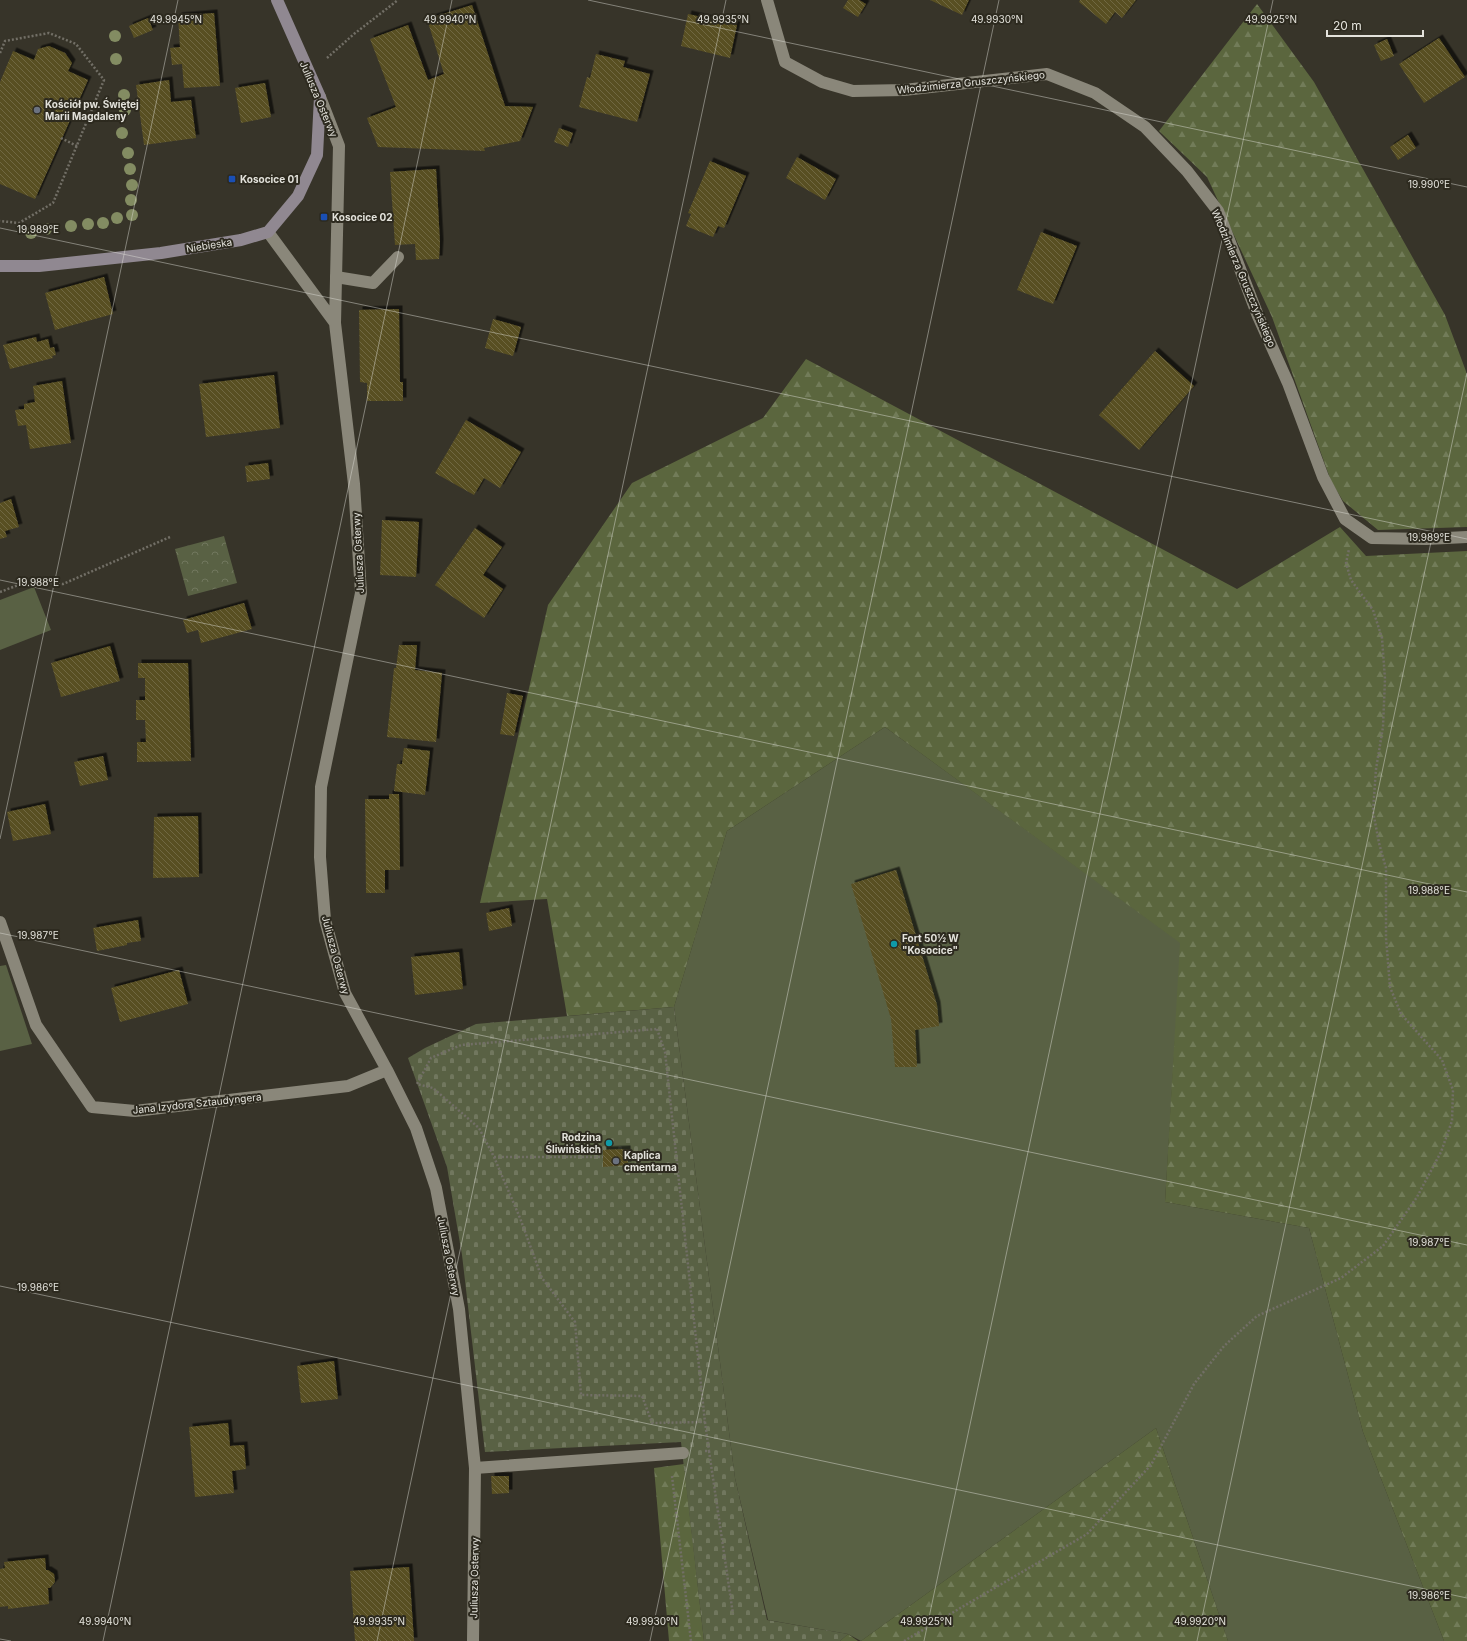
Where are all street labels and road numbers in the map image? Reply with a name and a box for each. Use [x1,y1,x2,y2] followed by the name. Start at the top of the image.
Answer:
[298,59,341,139] street label: Juliusza Osterwy
[896,68,1046,96] street label: Włodzimierza Gruszczyńskiego
[1209,207,1279,349] street label: Włodzimierza Gruszczyńskiego
[185,235,233,255] street label: Niebieska
[350,512,366,594] street label: Juliusza Osterwy
[320,914,352,996] street label: Juliusza Osterwy
[132,1090,262,1116] street label: Jana Izydora Sztaudyngera
[435,1215,463,1297] street label: Juliusza Osterwy
[467,1537,481,1619] street label: Juliusza Osterwy

